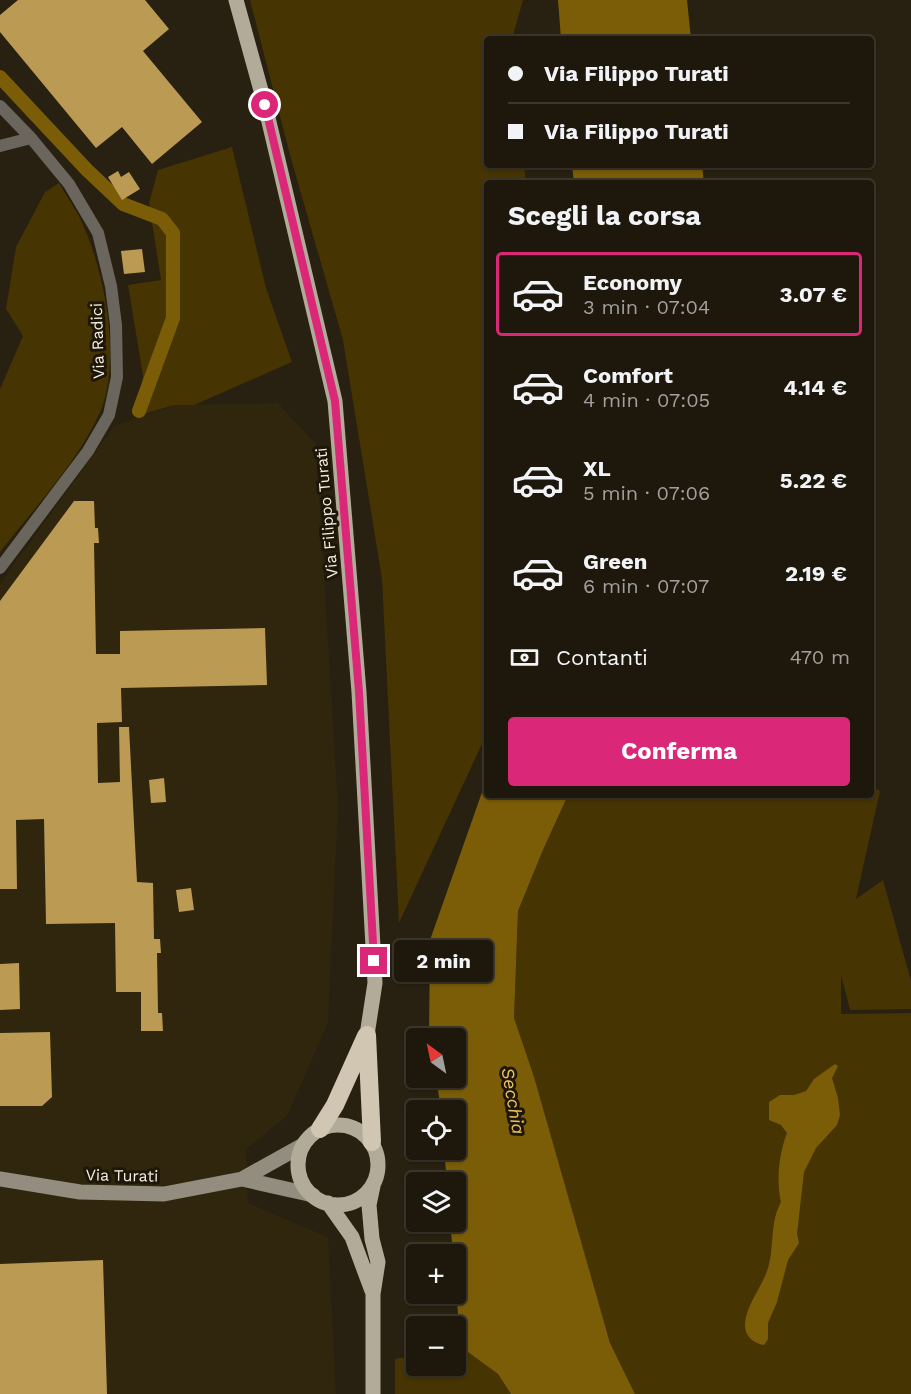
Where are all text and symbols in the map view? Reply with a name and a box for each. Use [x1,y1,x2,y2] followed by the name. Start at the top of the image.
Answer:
[544,61,729,86] text: Via Filippo Turati
[251,91,278,118] route start
[544,119,729,144] text: Via Filippo Turati
[508,200,701,232] text: Scegli la corsa
[511,267,565,321] icon: car
[583,270,682,295] text: Economy
[780,282,847,307] text: 3.07 €
[583,295,710,319] text: 3 min · 07:04
[87,303,108,379] street label: Via Radici
[511,360,565,414] icon: car
[583,363,673,388] text: Comfort
[783,375,847,400] text: 4.14 €
[583,388,710,412] text: 4 min · 07:05
[311,447,342,579] street label: Via Filippo Turati
[511,453,565,507] icon: car
[583,456,611,481] text: XL
[780,468,847,493] text: 5.22 €
[583,481,710,505] text: 5 min · 07:06
[511,546,565,600] icon: car
[583,549,647,574] text: Green
[785,561,847,586] text: 2.19 €
[583,574,709,598] text: 6 min · 07:07
[508,641,541,674] icon: cash
[556,645,648,670] text: Contanti
[790,645,850,669] text: 470 m
[508,717,850,786] button: Conferma
[395,940,494,982] callout: 2 min
[360,947,387,974] route end
[416,949,471,973] text: 2 min
[406,1028,466,1088] north arrow
[406,1028,466,1376] map controls
[497,1066,530,1136] water label: Secchia
[406,1100,466,1160] button: locate
[85,1165,159,1186] street label: Via Turati
[406,1172,466,1232] button: layers
[406,1244,466,1304] button: +
[406,1316,466,1376] button: −

